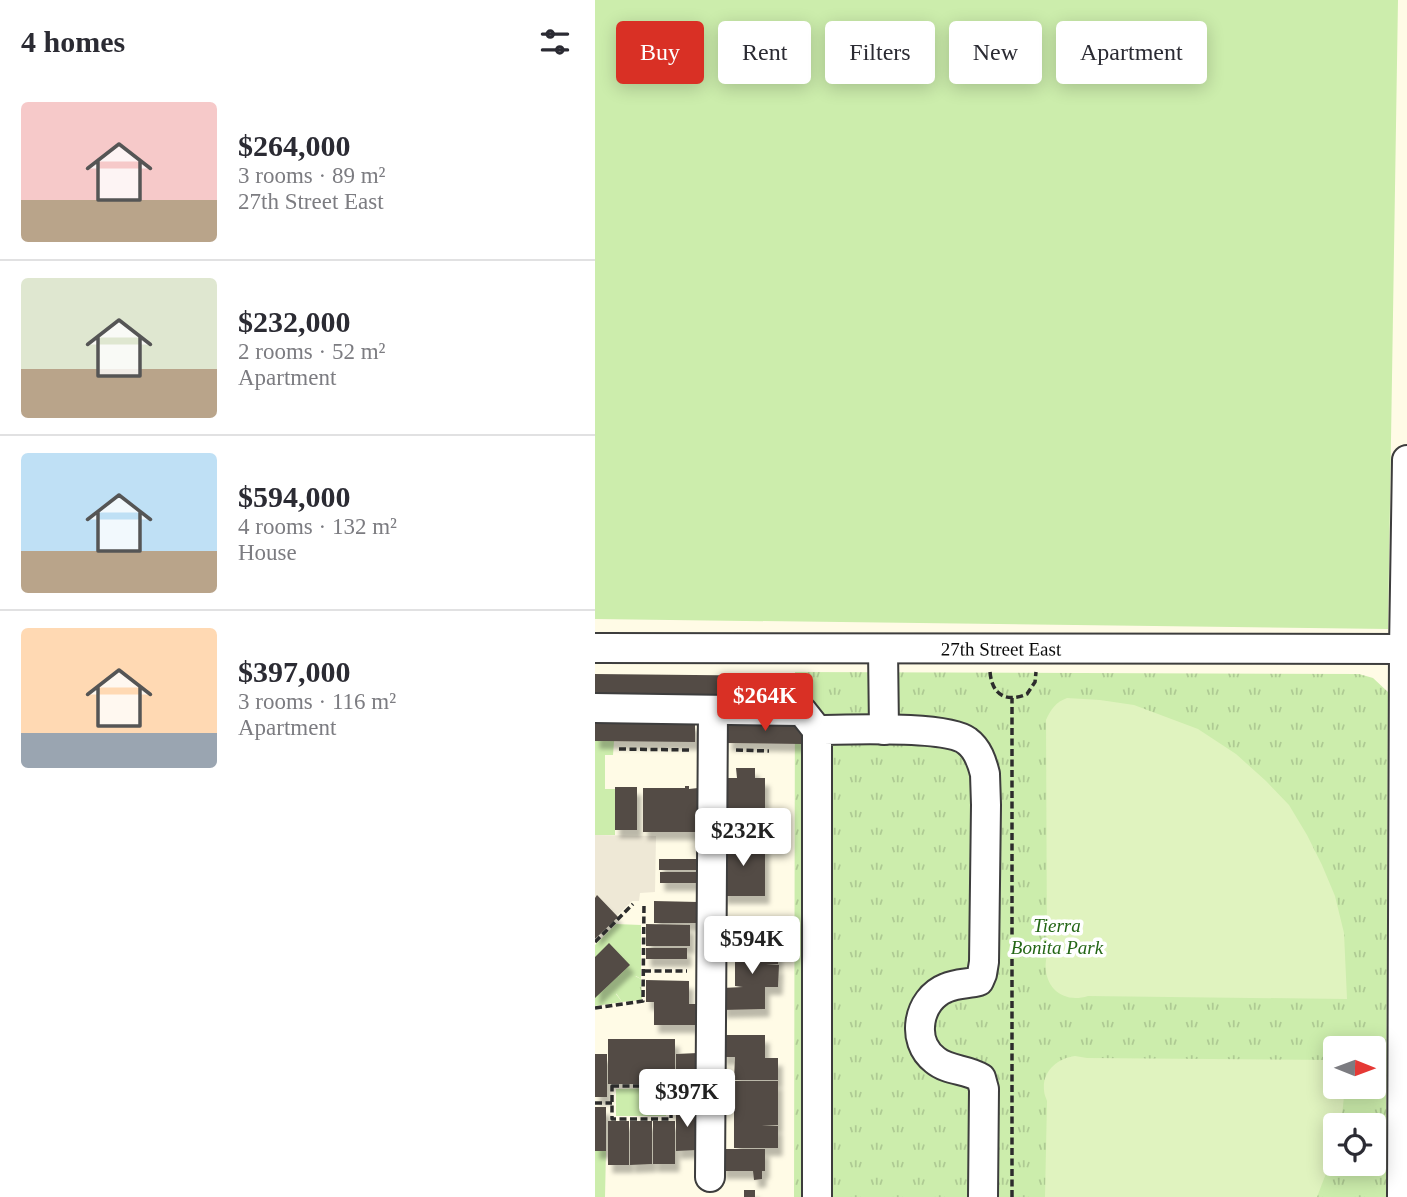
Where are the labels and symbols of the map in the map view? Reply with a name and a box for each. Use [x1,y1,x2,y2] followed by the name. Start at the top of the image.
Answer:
[941,638,1062,660] street label: 27th Street East
[716,674,814,733] pin: $264K
[694,808,792,868] pin: $232K
[1011,915,1104,958] park label: Tierra Bonita Park
[703,916,801,976] pin: $594K
[1323,1036,1386,1099] north arrow
[638,1070,736,1129] pin: $397K

